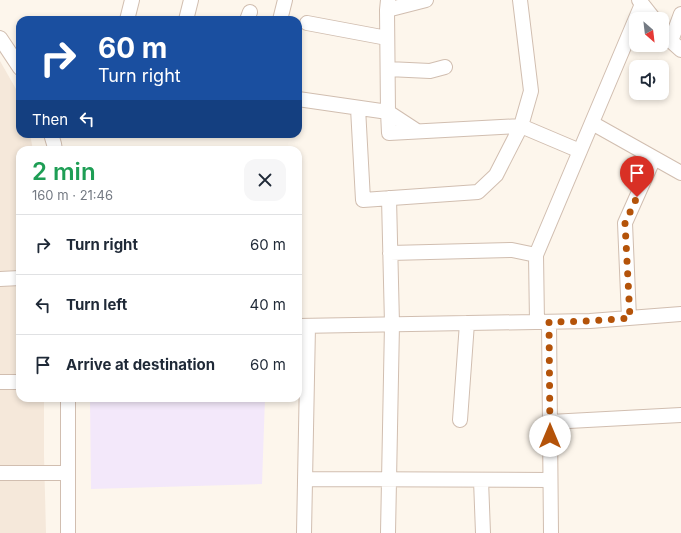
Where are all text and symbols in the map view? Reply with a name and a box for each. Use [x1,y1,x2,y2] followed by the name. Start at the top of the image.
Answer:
[629,12,669,52] north arrow
[629,12,669,100] map controls
[98,31,167,65] text: 60 m
[32,32,84,84] icon: right
[629,60,669,100] button: sound
[98,65,181,86] text: Turn right
[76,108,98,130] icon: left
[32,110,68,129] text: Then
[620,156,654,197] pin
[32,157,96,186] text: 2 min
[244,159,286,201] button: close
[626,162,648,184] icon: arrive
[32,187,113,203] text: 160 m · 21:46
[32,234,54,256] icon: right
[66,235,138,254] text: Turn right
[250,235,286,254] text: 60 m
[32,294,54,316] icon: left
[66,295,127,314] text: Turn left
[249,295,286,314] text: 40 m
[32,354,54,376] icon: arrive
[66,355,215,374] text: Arrive at destination
[250,355,286,374] text: 60 m
[529,415,571,457] position arrow

